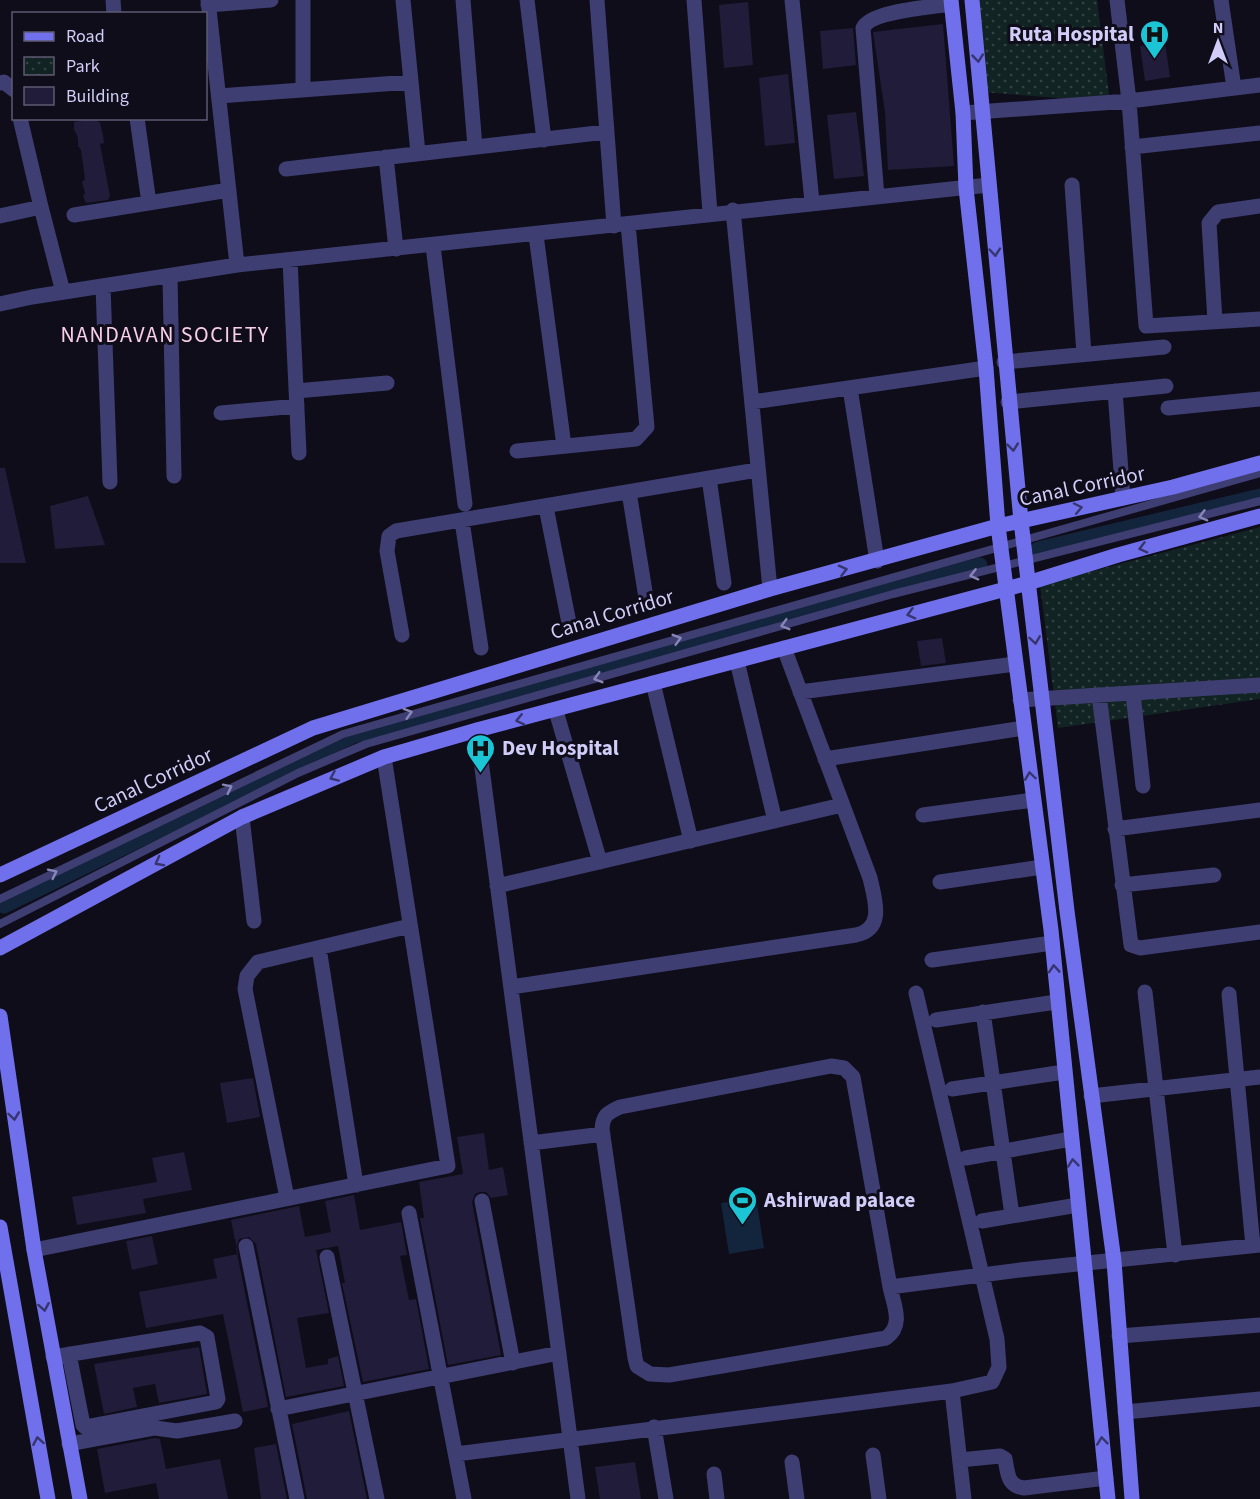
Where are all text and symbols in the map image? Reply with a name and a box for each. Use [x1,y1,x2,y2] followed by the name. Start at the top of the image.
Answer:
[12,12,207,120] legend
[1188,12,1248,72] north arrow
[1213,17,1223,39] text: N
[1139,18,1171,60] hospital icon: Ruta Hospital
[1009,19,1134,49] place label: Ruta Hospital
[66,24,105,49] text: Road
[66,54,100,79] text: Park
[971,54,984,63] one-way arrow
[66,84,129,109] text: Building
[988,248,1001,257] one-way arrow
[60,319,270,351] district label: NANDAVAN SOCIETY
[1006,442,1019,451] one-way arrow
[1016,458,1148,514] street label: Canal Corridor
[1073,502,1083,515] one-way arrow
[1199,509,1209,522] one-way arrow
[1138,541,1148,554] one-way arrow
[838,565,848,578] one-way arrow
[969,567,979,580] one-way arrow
[547,581,678,647] street label: Canal Corridor
[906,607,916,620] one-way arrow
[780,618,791,630] one-way arrow
[671,634,681,646] one-way arrow
[1029,636,1041,645] one-way arrow
[593,671,604,683] one-way arrow
[403,708,413,721] one-way arrow
[515,712,525,725] one-way arrow
[465,732,497,774] hospital icon: Dev Hospital
[502,733,619,763] place label: Dev Hospital
[89,739,218,821] street label: Canal Corridor
[329,770,340,782] one-way arrow
[1025,771,1037,780] one-way arrow
[222,784,232,795] one-way arrow
[155,855,165,866] one-way arrow
[46,869,57,881] one-way arrow
[1048,965,1061,974] one-way arrow
[8,1111,20,1120] one-way arrow
[1067,1159,1080,1168] one-way arrow
[727,1184,759,1226] sports icon: Ashirwad palace
[763,1185,915,1215] place label: Ashirwad palace
[37,1302,50,1312] one-way arrow
[1096,1436,1109,1445] one-way arrow
[32,1437,45,1447] one-way arrow

